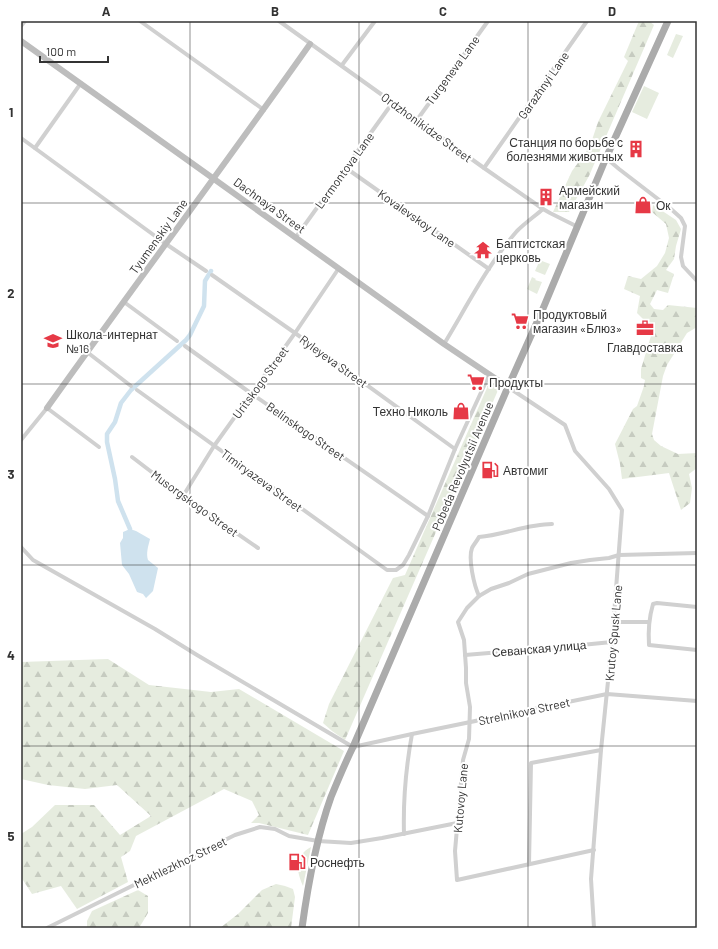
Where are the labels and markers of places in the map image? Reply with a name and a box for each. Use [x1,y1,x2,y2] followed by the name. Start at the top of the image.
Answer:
[506,135,623,163] place label: Станция по борьбе с болезнями животных
[626,139,646,159] building icon: Станция по борьбе с болезнями животных
[559,183,620,211] place label: Армейский магазин
[536,187,556,207] building icon: Армейский магазин
[633,195,653,215] shop icon: Ок
[656,198,671,212] place label: Ок
[496,236,565,265] place label: Баптистская церковь
[473,240,493,260] temple icon: Баптистская церковь
[533,307,622,335] place label: Продуктовый магазин «Блюз»
[510,311,530,331] supermarket icon: Продуктовый магазин «Блюз»
[635,318,655,338] office icon: Главдоставка
[66,327,158,355] place label: Школа-интернат №16
[43,331,63,351] school or university icon: Школа-интернат №16
[607,340,683,355] place label: Главдоставка
[466,372,486,392] supermarket icon: Продукты
[489,375,543,390] place label: Продукты
[451,401,471,421] shop icon: Техно Николь
[373,404,448,418] place label: Техно Николь
[480,460,500,480] fuel station icon: Автомиг
[503,463,549,477] place label: Автомиг
[287,852,307,872] fuel station icon: Роснефть
[310,855,365,870] place label: Роснефть

